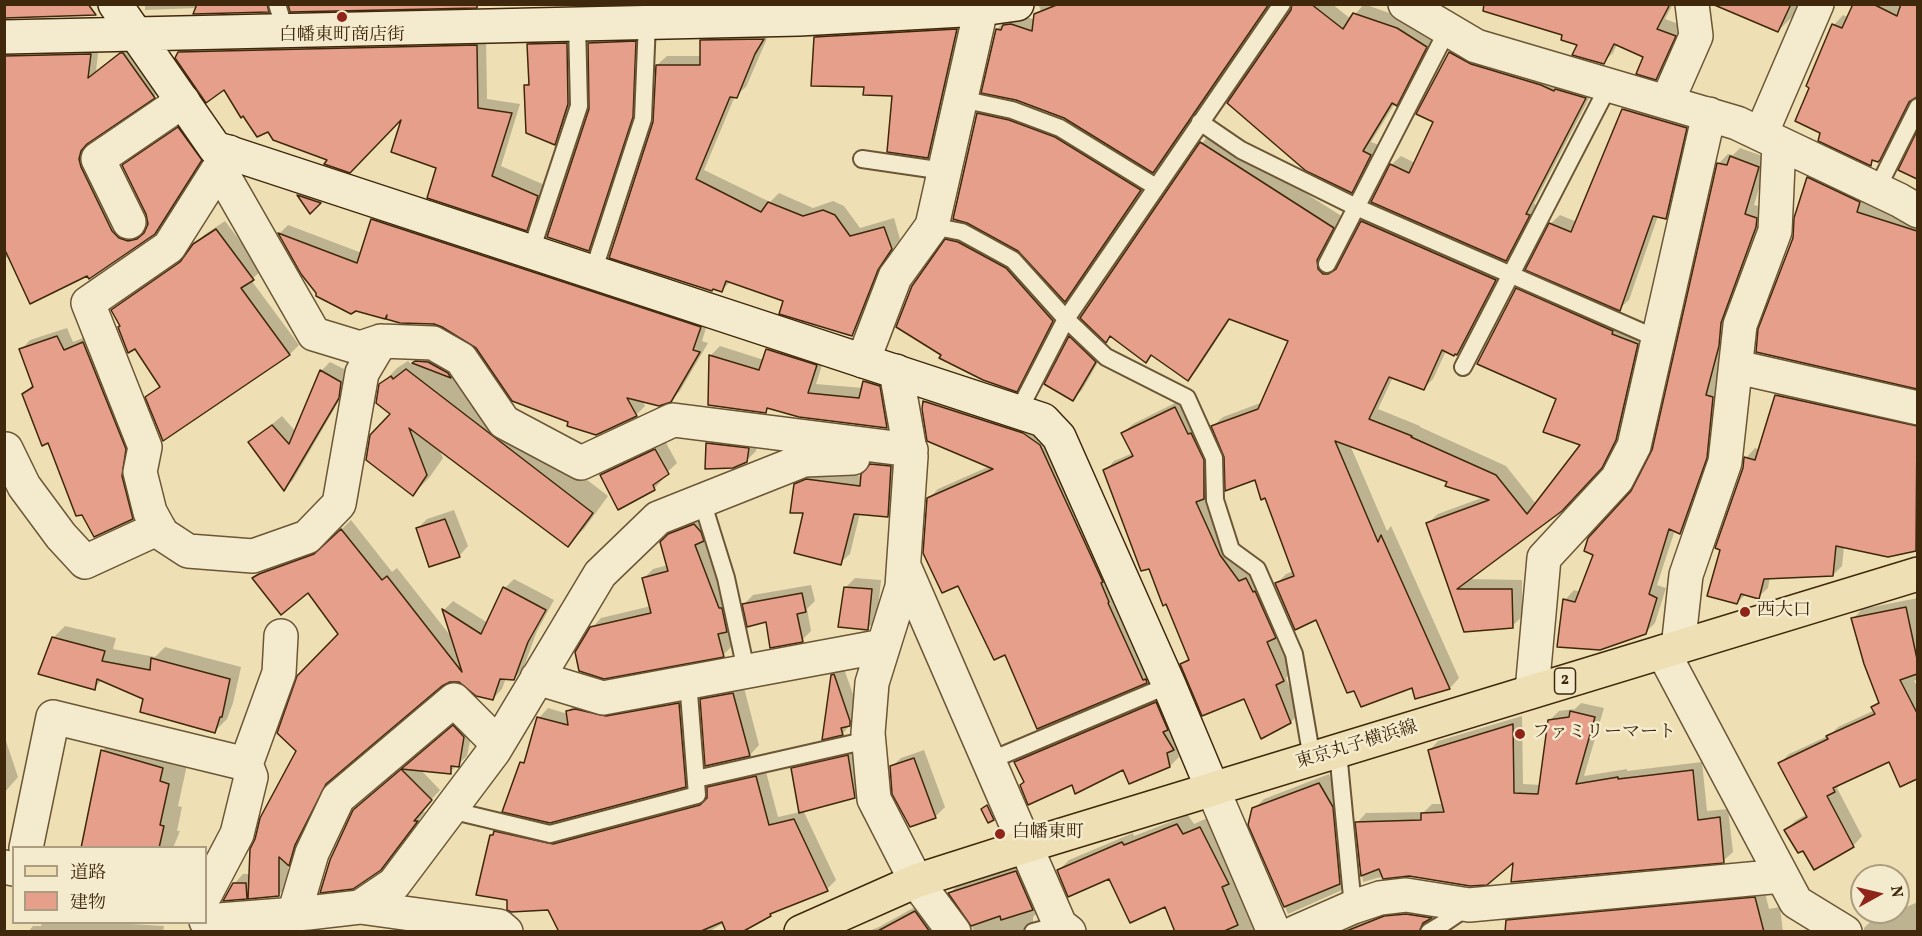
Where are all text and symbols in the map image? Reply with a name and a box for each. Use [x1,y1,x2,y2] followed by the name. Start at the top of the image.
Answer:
[335,10,349,24] marker: 白幡東町商店街
[279,26,405,48] place label: 白幡東町商店街
[1757,601,1811,623] place label: 西大口
[1738,605,1752,619] marker: 西大口
[1554,668,1576,694] road number: 2
[1294,717,1420,775] street label: 東京丸子横浜線
[1532,723,1676,745] place label: ファミリーマート
[1513,727,1527,741] marker: ファミリーマート
[1012,823,1084,845] place label: 白幡東町
[993,827,1007,841] marker: 白幡東町
[12,846,207,924] legend
[70,861,106,886] text: 道路
[1850,864,1910,924] north arrow
[1884,884,1908,899] text: N
[70,891,106,916] text: 建物

